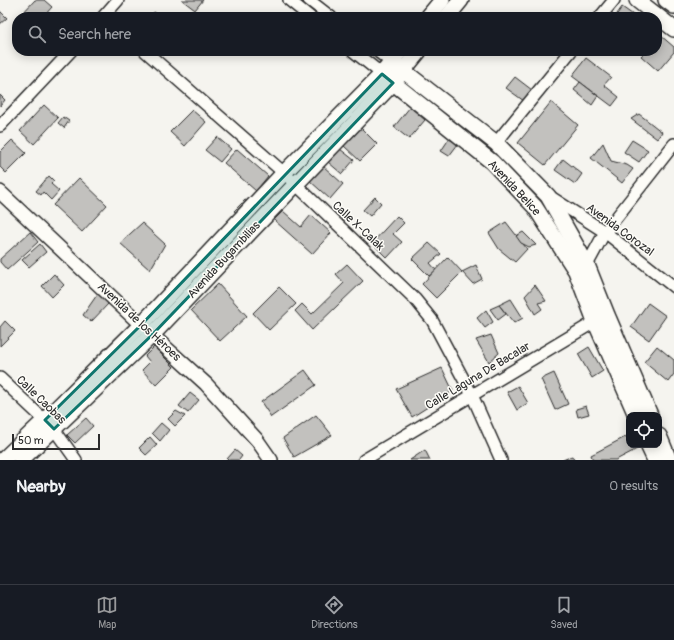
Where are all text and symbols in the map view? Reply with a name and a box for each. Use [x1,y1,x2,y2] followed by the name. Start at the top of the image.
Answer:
[12,12,662,56] search box
[26,23,48,45] icon: search
[58,25,131,44] text: Search here
[484,157,544,219] street label: Avenida Belice
[329,198,387,254] street label: Calle X-Calak
[583,200,657,260] street label: Avenida Corozal
[184,218,264,302] street label: Avenida Bugambilias
[94,279,184,365] street label: Avenida de los Héroes
[423,338,534,413] street label: Calle Laguna De Bacalar
[13,373,69,428] street label: Calle Caobas
[626,412,662,448] map controls
[626,412,662,448] button: locate
[12,432,100,451] scale bar
[18,434,44,447] text: 50 m
[16,476,65,497] text: Nearby
[609,478,658,494] text: 0 results
[96,594,118,631] tab: Map
[311,594,358,631] tab: Directions
[550,594,578,631] tab: Saved

